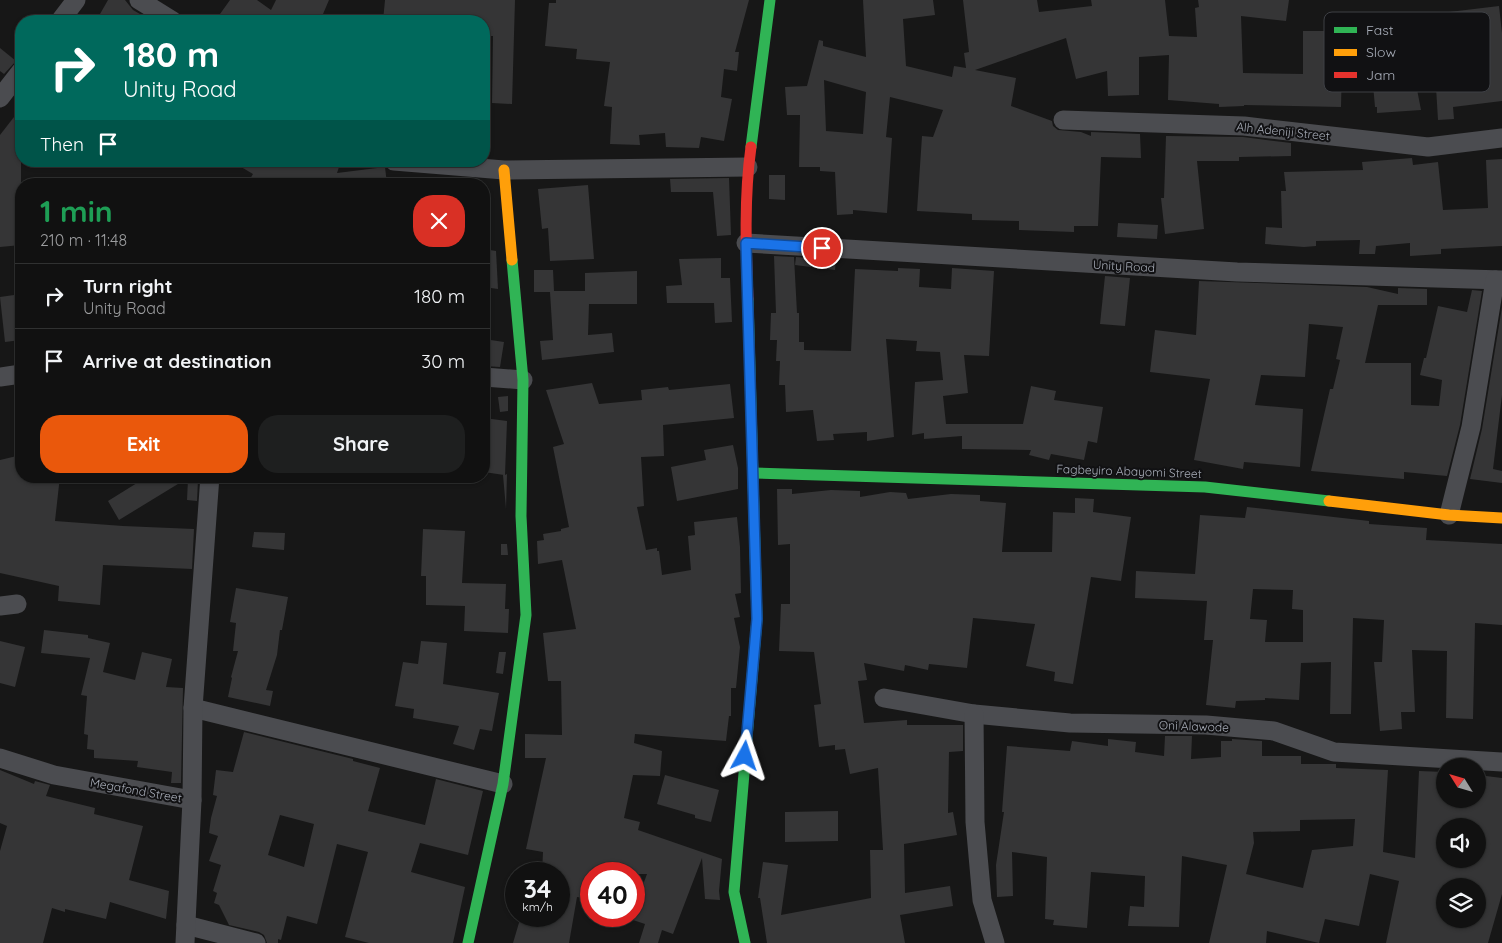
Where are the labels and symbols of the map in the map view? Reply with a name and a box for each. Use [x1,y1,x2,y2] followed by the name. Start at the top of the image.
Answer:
[1324,12,1490,92] legend
[1366,21,1394,39] text: Fast
[1366,43,1396,61] text: Slow
[1366,66,1395,84] text: Jam
[1236,119,1330,143] street label: Alh Adeniji Street
[801,227,843,269] pin
[1093,257,1155,275] street label: Unity Road
[1056,461,1202,481] street label: Fagbeyiro Abayomi Street
[1159,717,1229,735] street label: Oni Alawode
[718,729,770,781] position arrow
[1436,758,1486,808] north arrow
[89,775,183,805] street label: Megafond Street
[580,862,645,927] speed limit sign: 40

